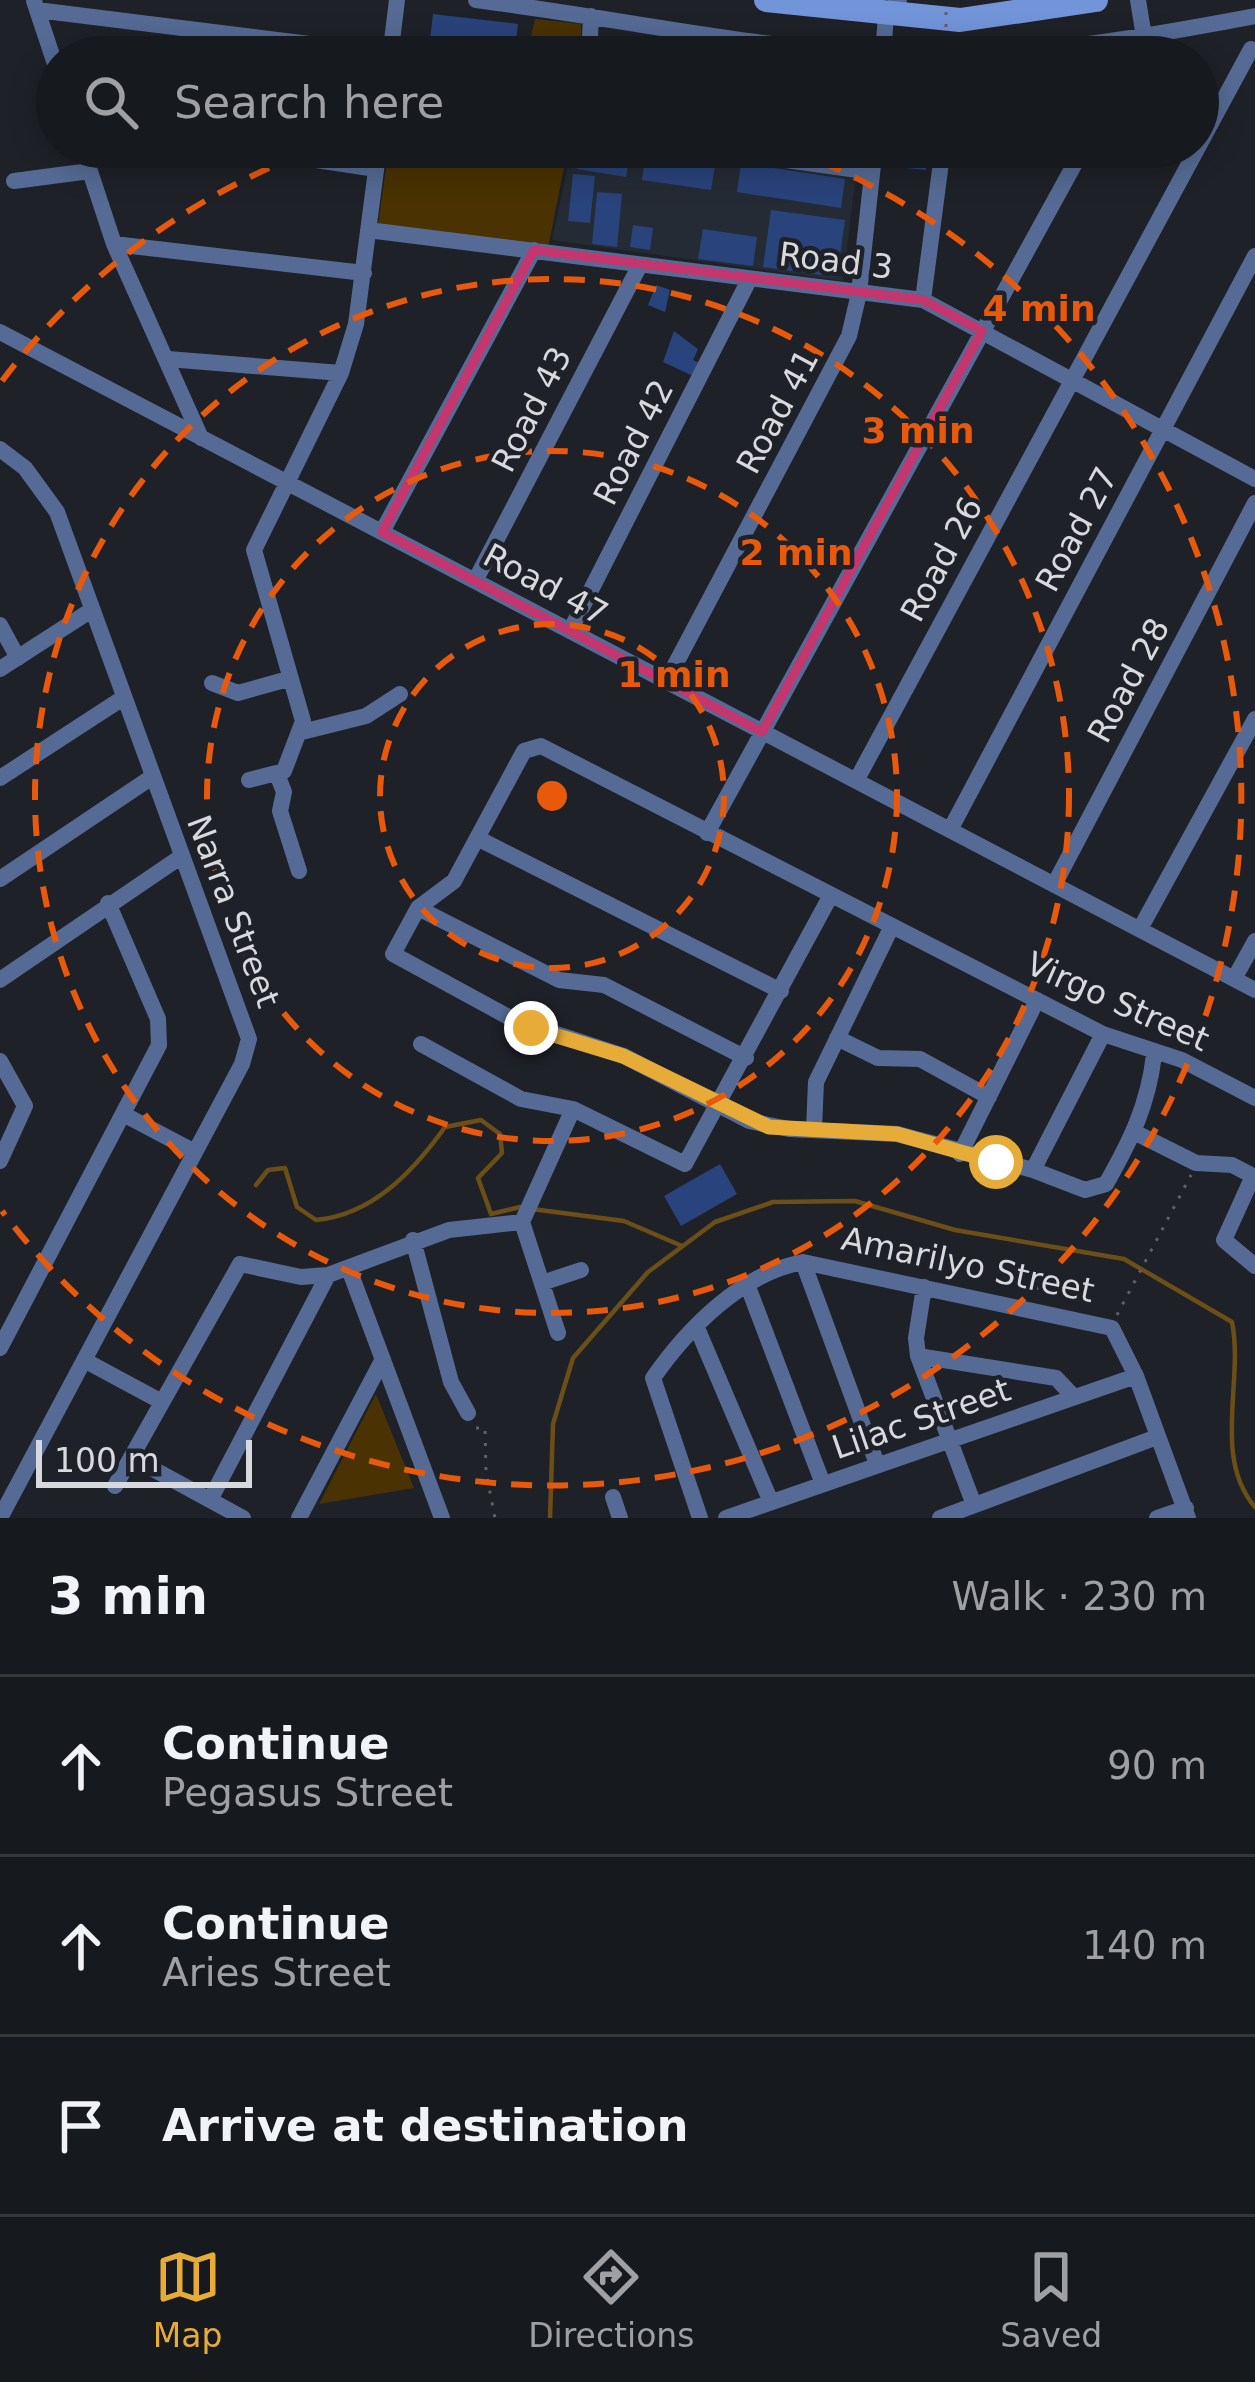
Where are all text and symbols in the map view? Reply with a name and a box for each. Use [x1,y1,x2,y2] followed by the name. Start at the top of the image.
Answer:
[36,36,1219,168] search box
[78,69,144,135] icon: search
[174,76,444,129] text: Search here
[777,234,895,287] street label: Road 3
[982,288,1096,329] text: 4 min
[483,340,580,478] street label: Road 43
[728,342,826,480] street label: Road 41
[585,373,682,511] street label: Road 42
[861,410,975,451] text: 3 min
[1027,460,1125,598] street label: Road 27
[892,490,990,628] street label: Road 26
[739,532,853,573] text: 2 min
[477,535,615,633] street label: Road 47
[1079,611,1177,749] street label: Road 28
[617,654,731,695] text: 1 min
[531,775,573,817] centre of rings
[179,810,288,1013] street label: Narra Street
[1020,944,1215,1059] street label: Virgo Street
[504,1001,558,1055] route end
[969,1135,1023,1189] route start
[838,1219,1098,1310] street label: Amarilyo Street
[827,1370,1015,1467] street label: Lilac Street
[36,1434,252,1487] scale bar
[54,1441,160,1480] text: 100 m
[48,1567,208,1626] text: 3 min
[952,1574,1207,1619] text: Walk · 230 m
[162,1717,390,1770] text: Continue
[48,1733,114,1799] icon: ahead
[1107,1743,1207,1788] text: 90 m
[162,1770,453,1815] text: Pegasus Street
[162,1897,390,1950] text: Continue
[48,1913,114,1979] icon: ahead
[1082,1923,1207,1968] text: 140 m
[162,1950,391,1995] text: Aries Street
[48,2093,114,2159] icon: arrive
[162,2099,688,2152] text: Arrive at destination
[153,2244,223,2355] tab: Map
[528,2244,694,2355] tab: Directions
[1000,2244,1102,2355] tab: Saved

